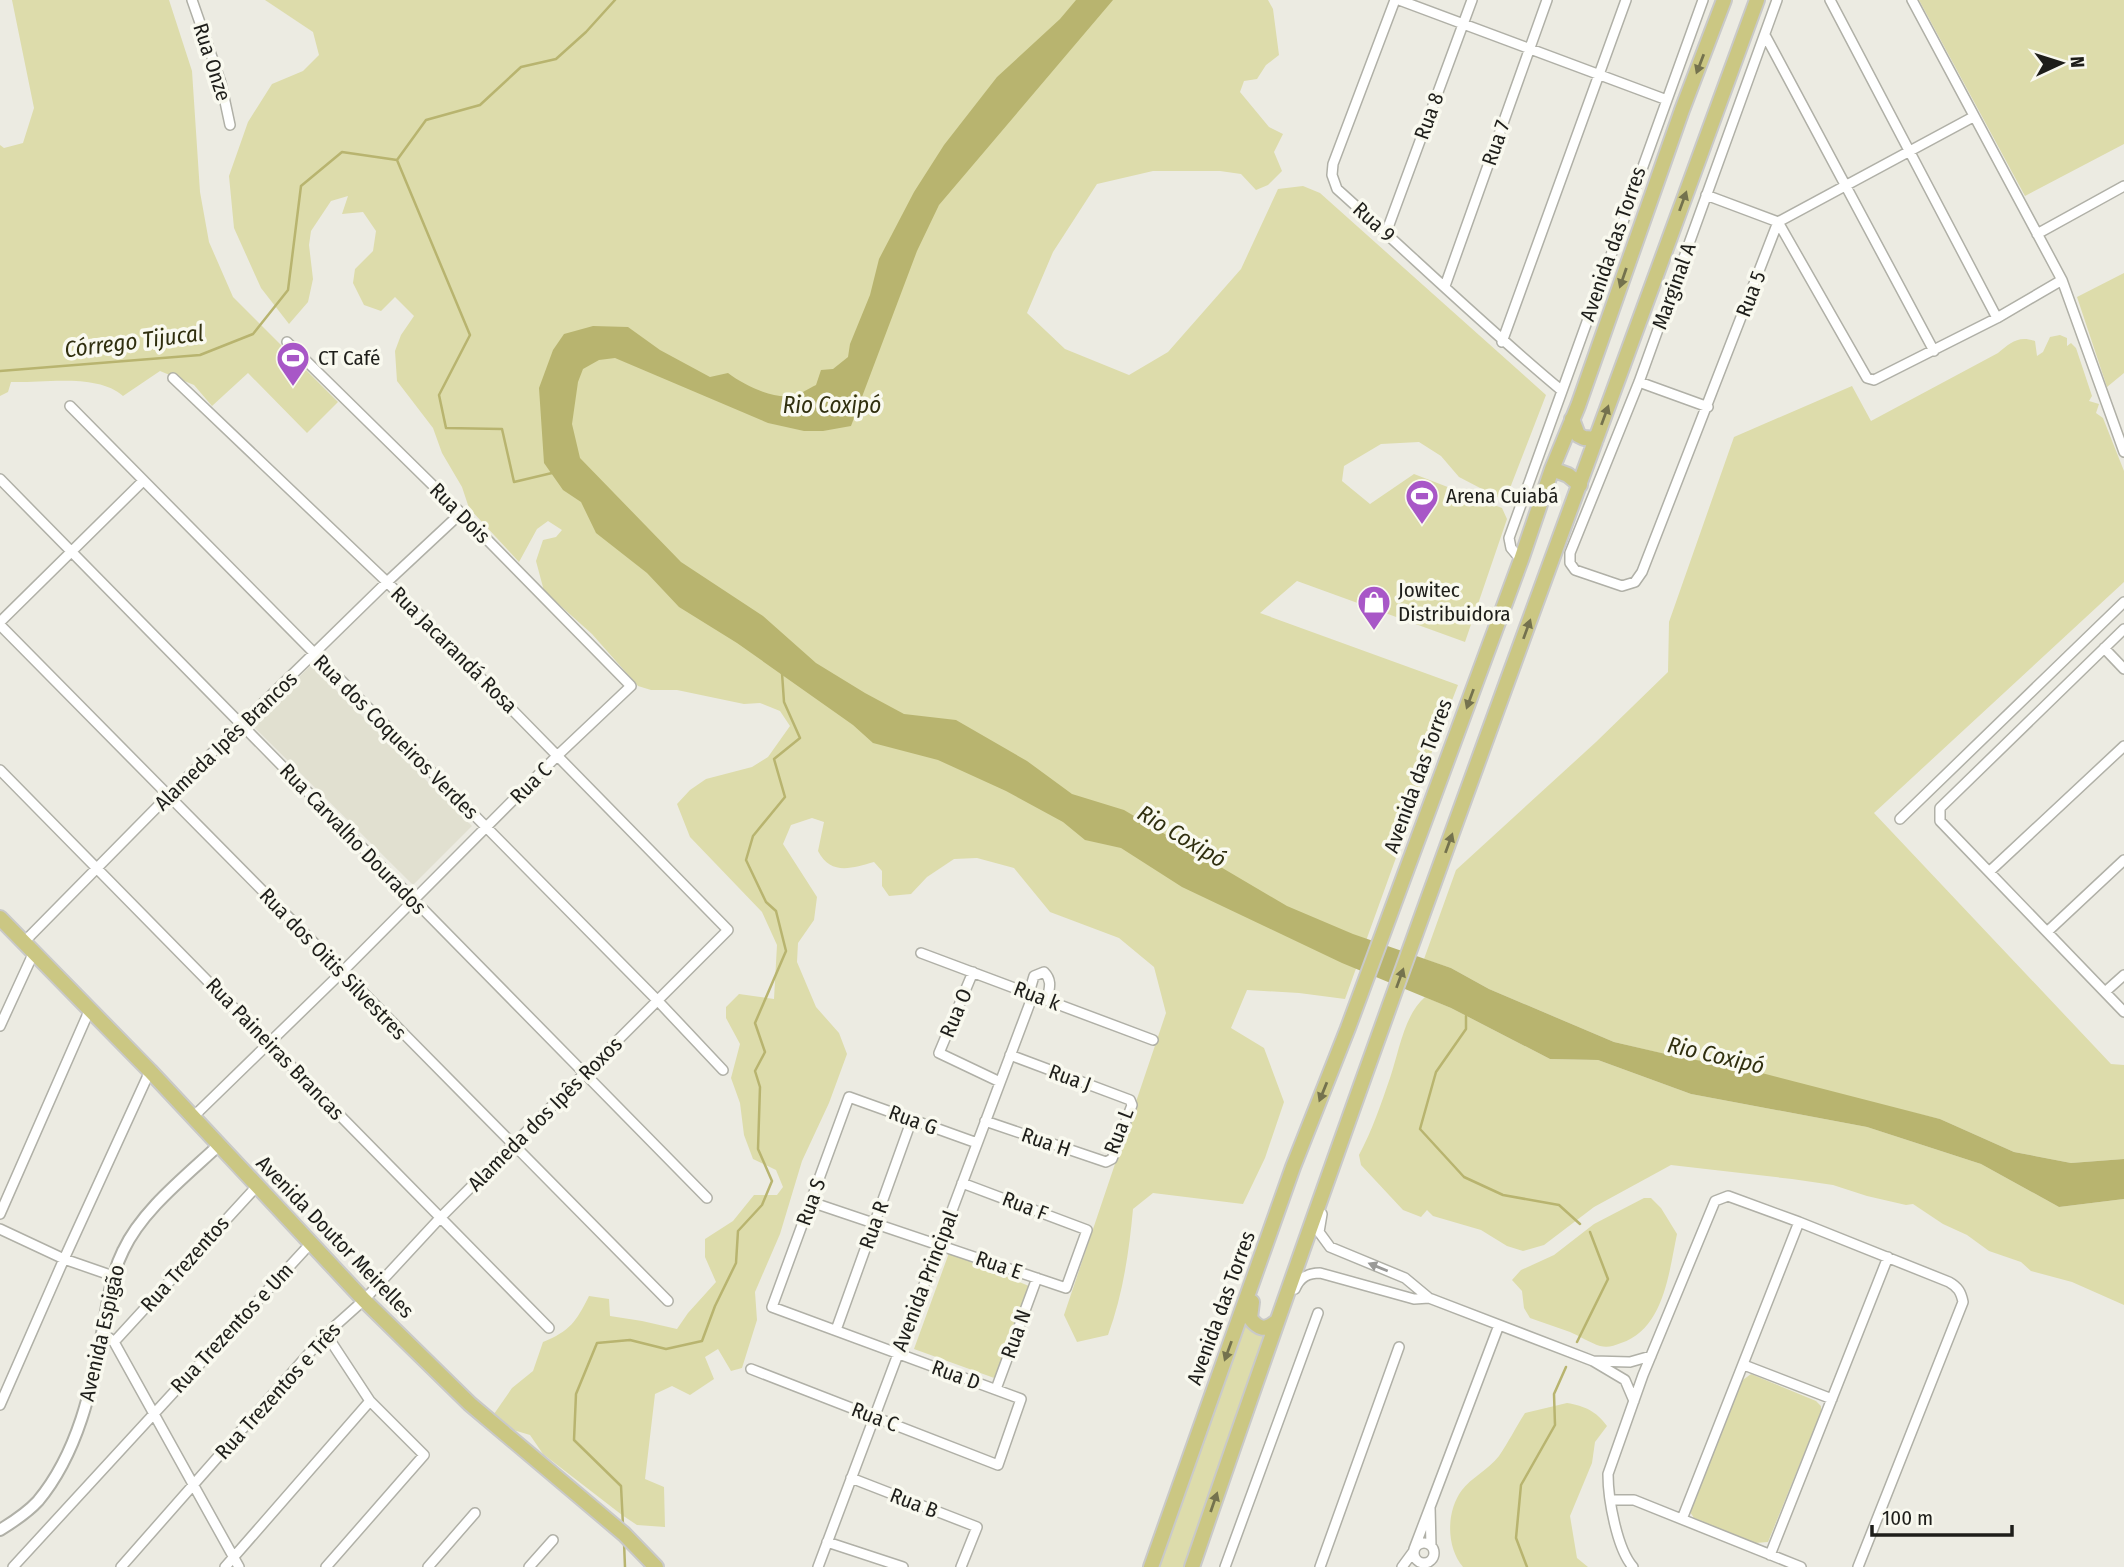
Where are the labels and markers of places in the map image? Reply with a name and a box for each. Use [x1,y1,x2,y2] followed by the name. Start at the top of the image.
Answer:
[274,339,312,388] sports icon: CT Café
[318,345,380,371] place label: CT Café
[1403,477,1441,526] sports icon: Arena Cuiabá
[1446,483,1559,509] place label: Arena Cuiabá
[1398,577,1511,627] place label: Jowitec Distribuidora
[1355,583,1393,632] shop icon: Jowitec Distribuidora

